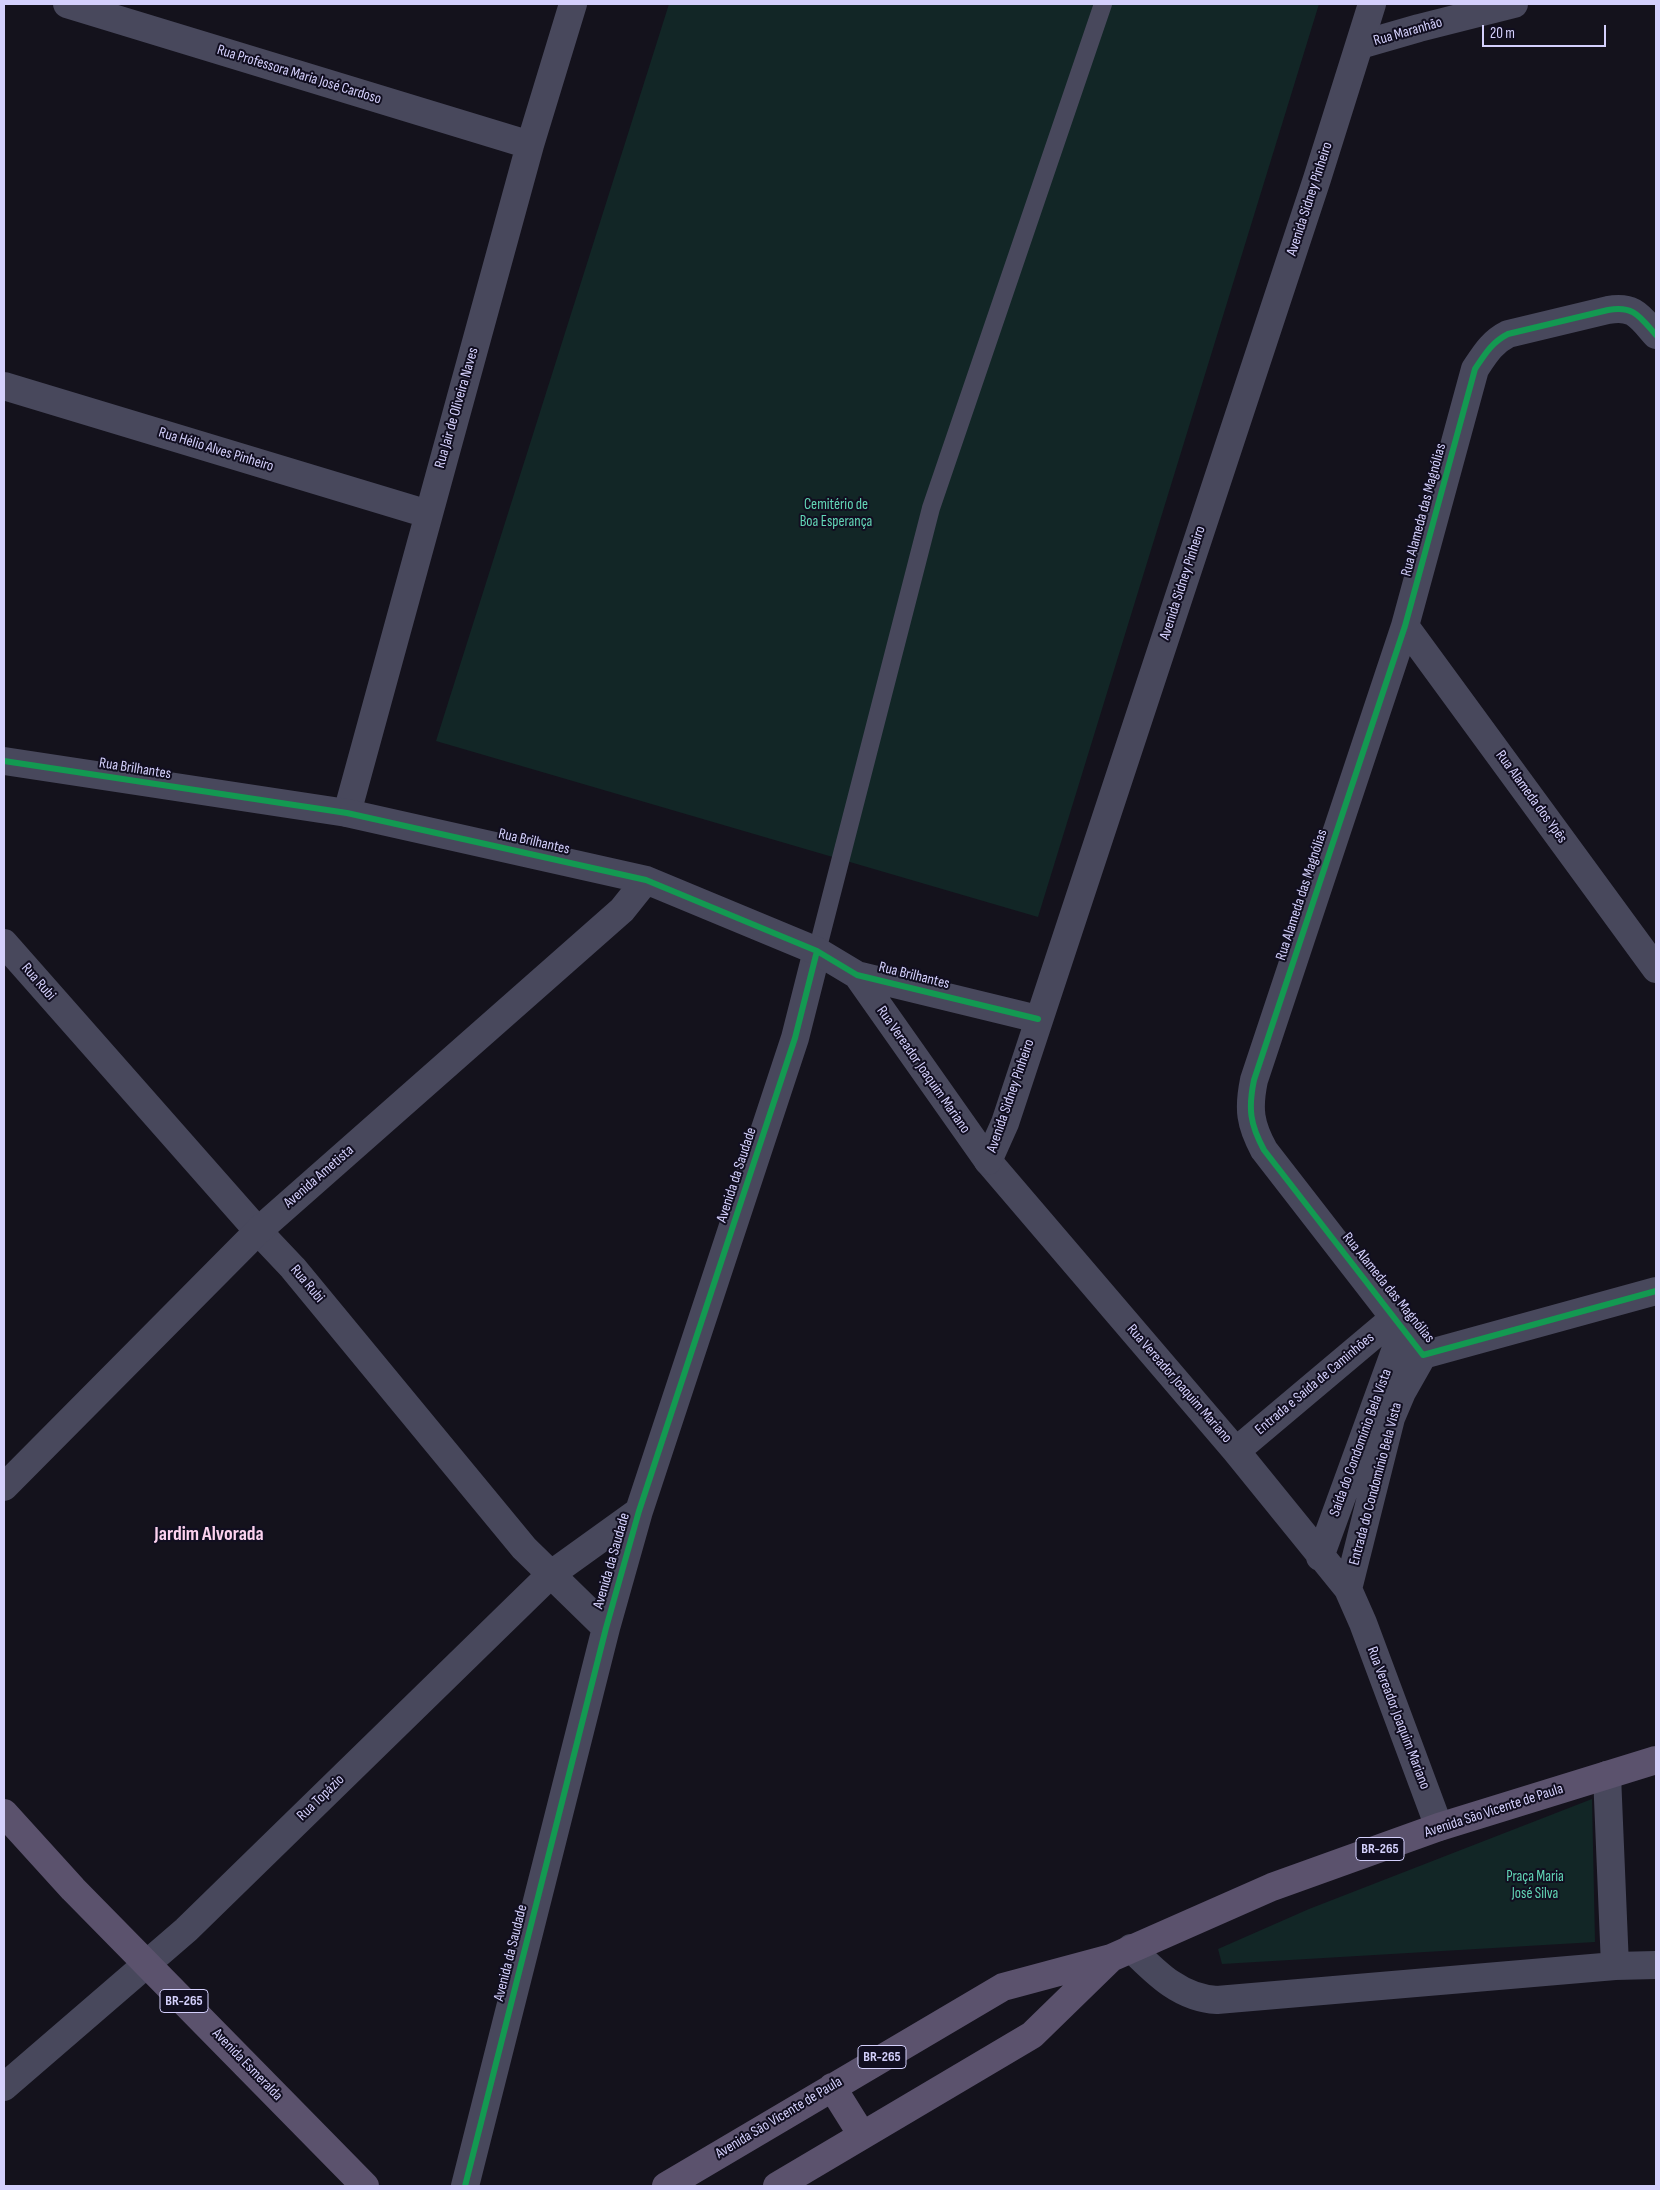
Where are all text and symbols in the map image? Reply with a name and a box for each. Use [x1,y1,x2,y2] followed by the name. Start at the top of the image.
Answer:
[1372,14,1444,50] street label: Rua Maranhão
[1485,15,1609,47] scale bar
[1490,24,1515,43] text: 20 m
[215,41,383,109] street label: Rua Professora Maria José Cardoso
[1283,140,1337,258] street label: Avenida Sidney Pinheiro
[431,346,483,470] street label: Rua Jair de Oliveira Naves
[156,424,276,476] street label: Rua Hélio Alves Pinheiro
[1398,442,1450,578] street label: Rua Alameda das Magnólias
[800,496,872,531] park label: Cemitério de Boa Esperança
[1156,524,1210,642] street label: Avenida Sidney Pinheiro
[1491,747,1571,847] street label: Rua Alameda dos Ypês
[98,754,172,784] street label: Rua Brilhantes
[497,825,571,859] street label: Rua Brilhantes
[1272,827,1332,963] street label: Rua Alameda das Magnólias
[877,958,951,994] street label: Rua Brilhantes
[17,960,59,1004] street label: Rua Rubi
[872,1003,974,1137] street label: Rua Vereador Joaquim Mariano
[983,1037,1039,1155] street label: Avenida Sidney Pinheiro
[713,1125,761,1225] street label: Avenida da Saudade
[280,1142,358,1212] street label: Avenida Ametista
[1338,1229,1438,1347] street label: Rua Alameda das Magnólias
[286,1262,328,1306] street label: Rua Rubi
[1123,1321,1235,1447] street label: Rua Vereador Joaquim Mariano
[1252,1329,1378,1439] street label: Entrada e Saída de Caminhões
[1326,1367,1396,1519] street label: Saída do Condomínio Bela Vista
[1346,1401,1406,1567] street label: Entrada do Condomínio Bela Vista
[590,1511,634,1611] street label: Avenida da Saudade
[154,1523,264,1547] district label: Jardim Alvorada
[1362,1644,1434,1792] street label: Rua Vereador Joaquim Mariano
[294,1771,348,1825] street label: Rua Topázio
[1422,1780,1566,1842] street label: Avenida São Vicente de Paula
[1356,1838,1404,1860] road number: BR-265
[1506,1868,1564,1903] park label: Praça Maria José Silva
[490,1903,532,2003] street label: Avenida da Saudade
[160,1990,208,2012] road number: BR-265
[208,2025,286,2105] street label: Avenida Esmeralda
[858,2045,906,2068] road number: BR-265
[712,2073,846,2163] street label: Avenida São Vicente de Paula

